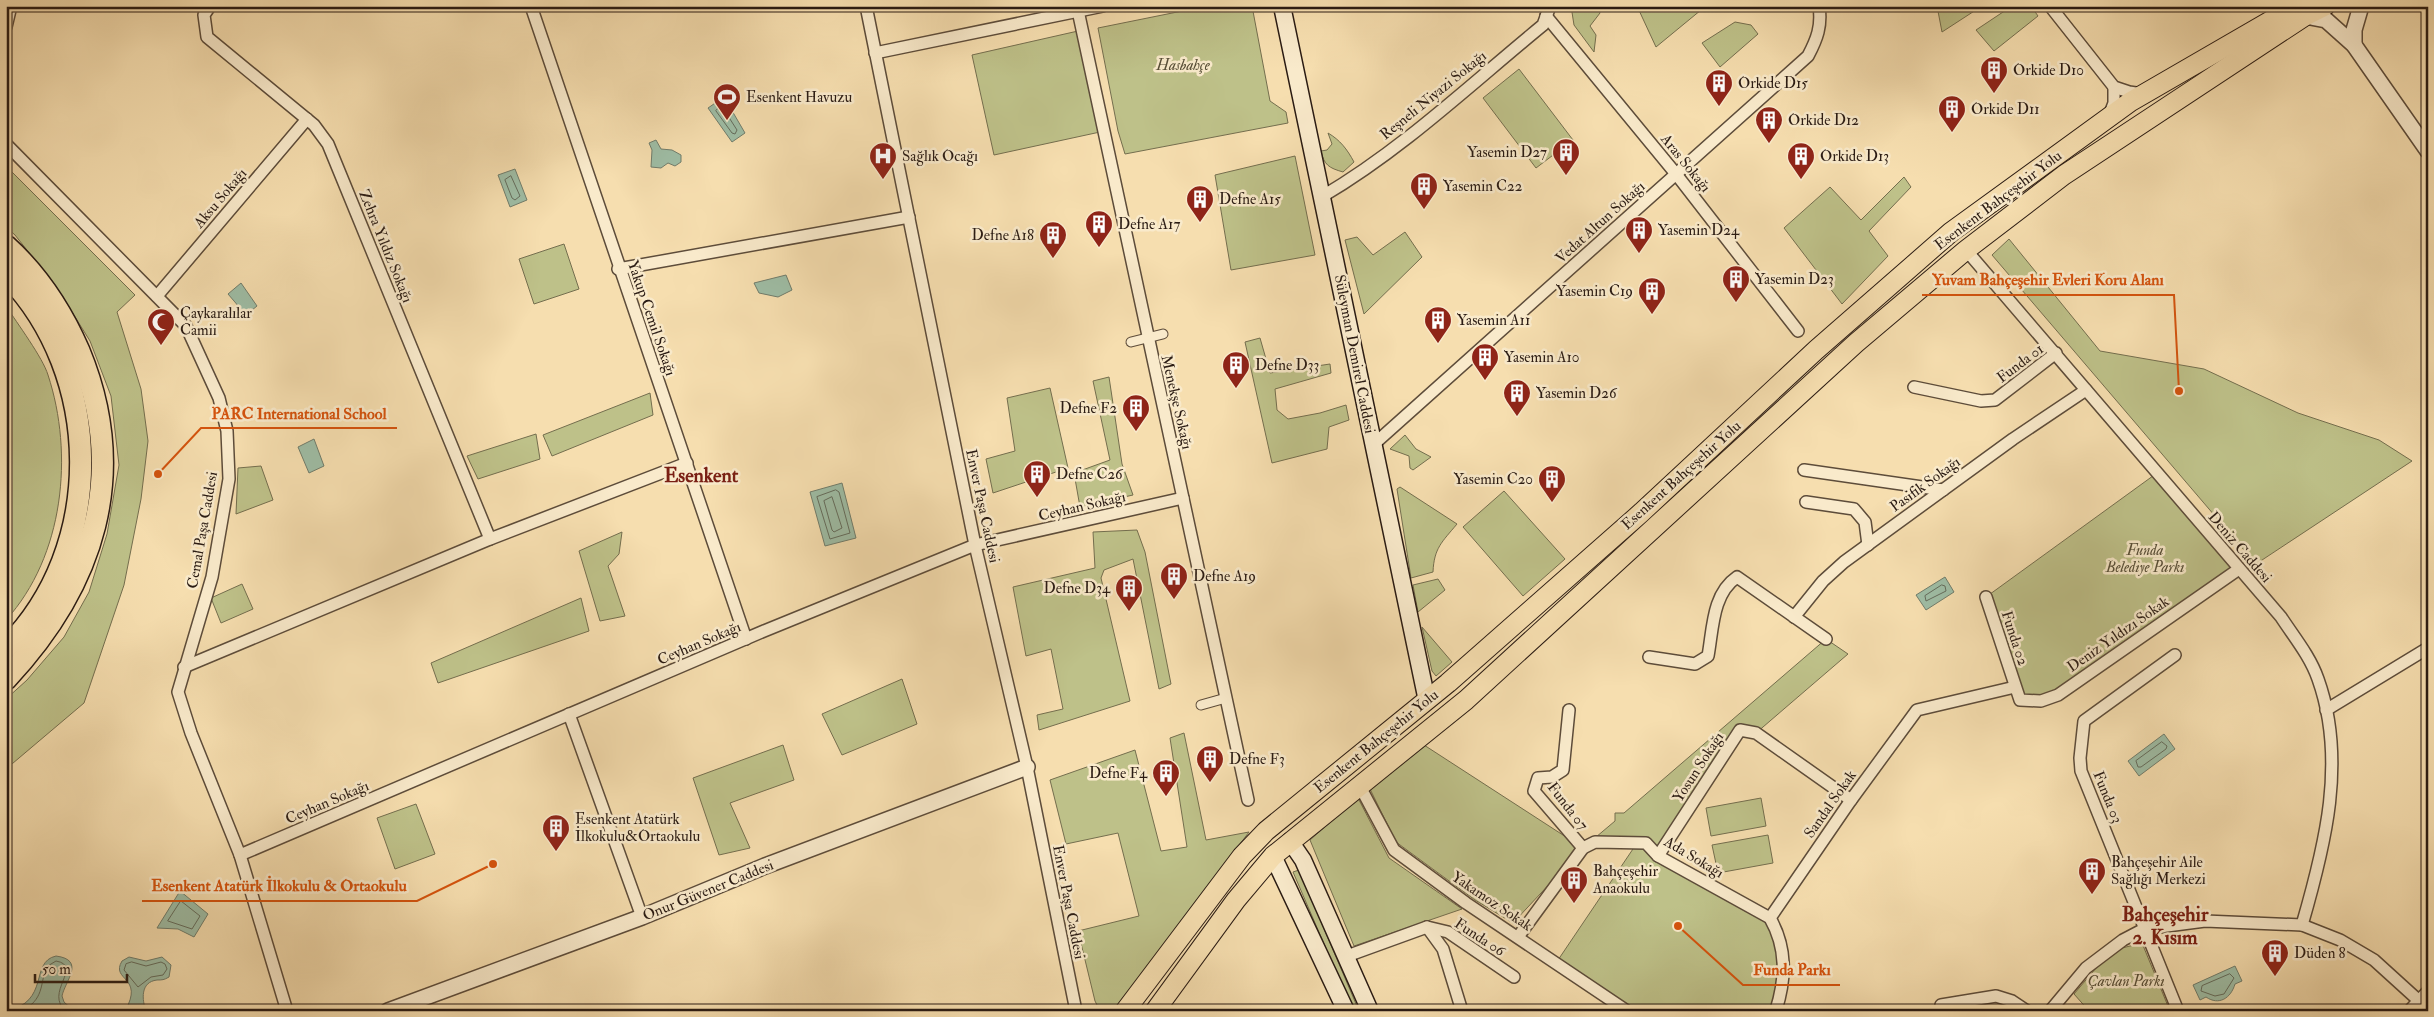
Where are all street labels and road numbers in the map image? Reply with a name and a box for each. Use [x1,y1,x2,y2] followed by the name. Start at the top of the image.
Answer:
[1376,47,1490,144] street label: Reşneli Niyazi Sokağı
[1656,129,1715,196] street label: Aras Sokağı
[1931,146,2066,255] street label: Esenkent Bahçeşehir Yolu
[189,164,251,233] street label: Aksu Sokağı
[1552,177,1649,268] street label: Vedat Altun Sokağı
[354,187,417,305] street label: Zehra Yıldız Sokağı
[622,258,680,379] street label: Yakup Cemil Sokağı
[1330,273,1379,435] street label: Süleyman Demirel Caddesi
[1993,340,2048,387] street label: Funda 01
[1156,353,1197,451] street label: Menekşe Sokağı
[1618,416,1745,534] street label: Esenkent Bahçeşehir Yolu
[961,447,1004,565] street label: Enver Paşa Caddesi
[1886,452,1964,516] street label: Pasifik Sokağı
[183,470,222,590] street label: Cemal Paşa Caddesi
[1037,487,1128,526] street label: Ceyhan Sokağı
[2204,508,2276,587] street label: Deniz Caddesi
[2064,592,2173,677] street label: Deniz Yıldızı Sokak
[1997,608,2032,668] street label: Funda 02
[655,617,744,670] street label: Ceyhan Sokağı
[1310,685,1443,797] street label: Esenkent Bahçeşehir Yolu
[1669,729,1728,806] street label: Yosun Sokağı
[1800,767,1861,842] street label: Sandal Sokak
[2088,768,2127,826] street label: Funda 03
[283,776,372,829] street label: Ceyhan Sokağı
[1543,778,1592,834] street label: Funda 07
[1660,832,1727,883] street label: Ada Sokağı
[1048,843,1089,961] street label: Enver Paşa Caddesi
[640,856,776,925] street label: Onur Güvener Caddesi
[1448,867,1536,935] street label: Yakamoz Sokak
[1451,914,1510,962] street label: Funda 06

